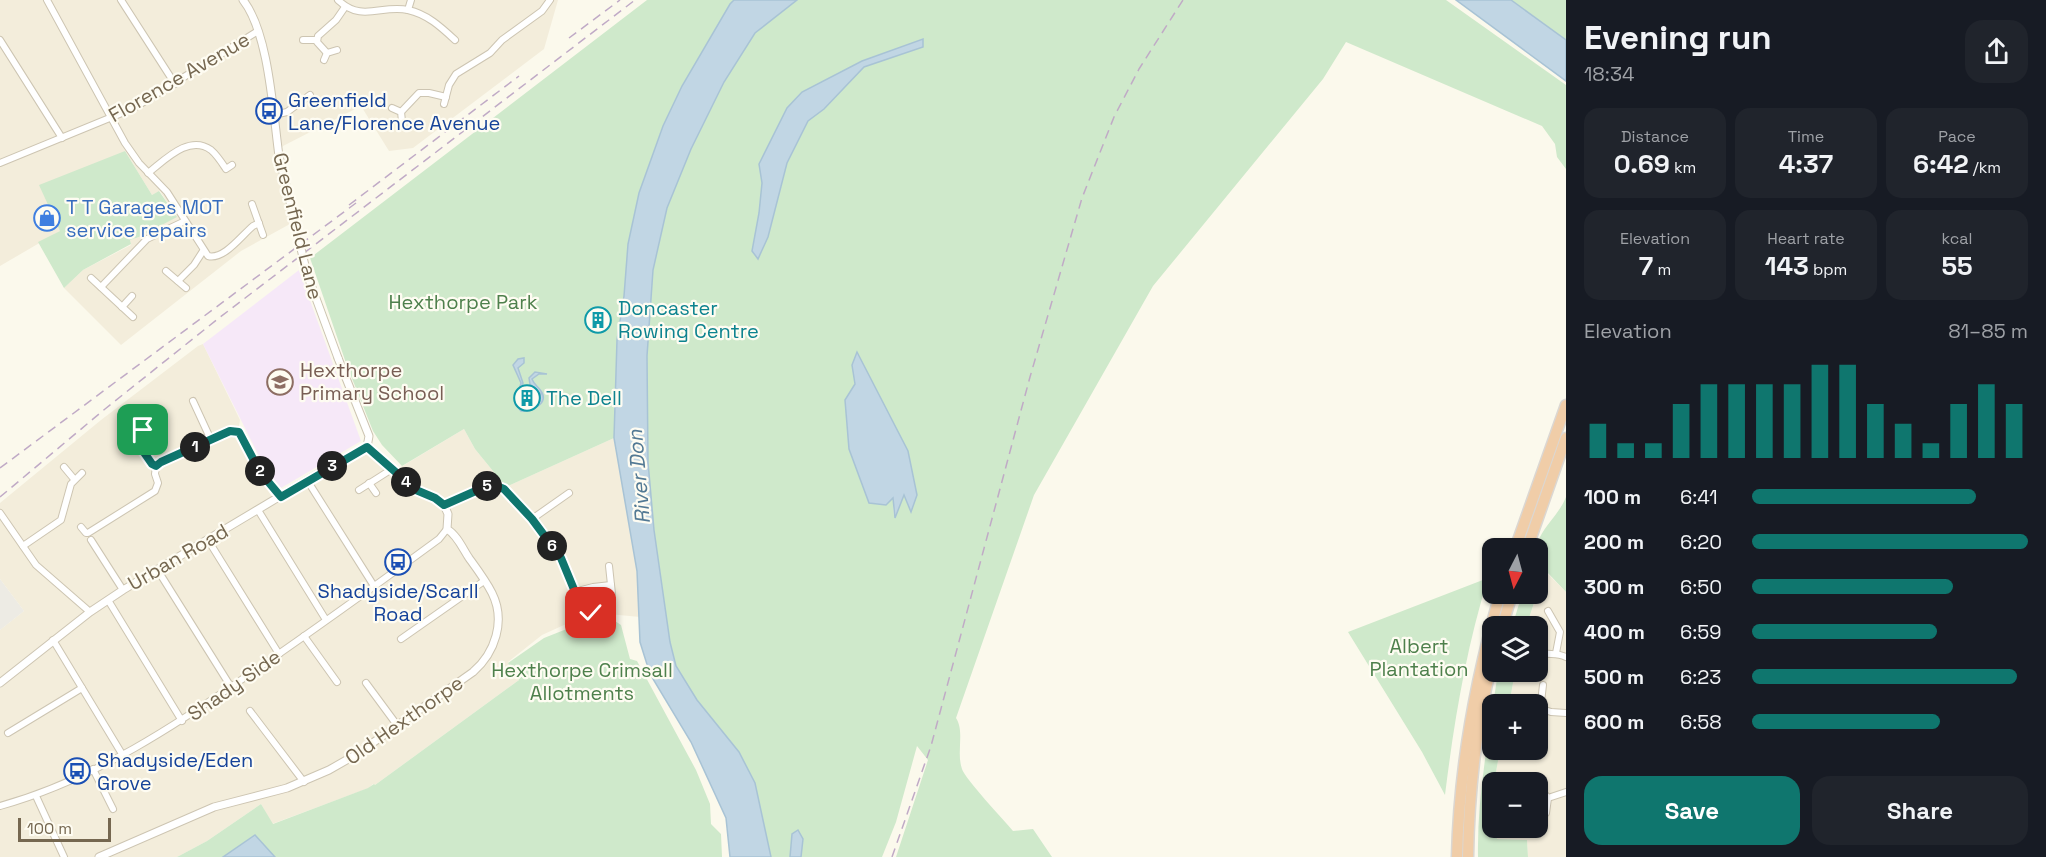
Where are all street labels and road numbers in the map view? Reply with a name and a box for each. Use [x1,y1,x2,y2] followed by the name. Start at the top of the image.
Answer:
[104,26,254,128] street label: Florence Avenue
[267,150,329,302] street label: Greenfield Lane
[123,518,233,596] street label: Urban Road
[182,643,286,727] street label: Shady Side
[340,670,468,770] street label: Old Hexthorpe

